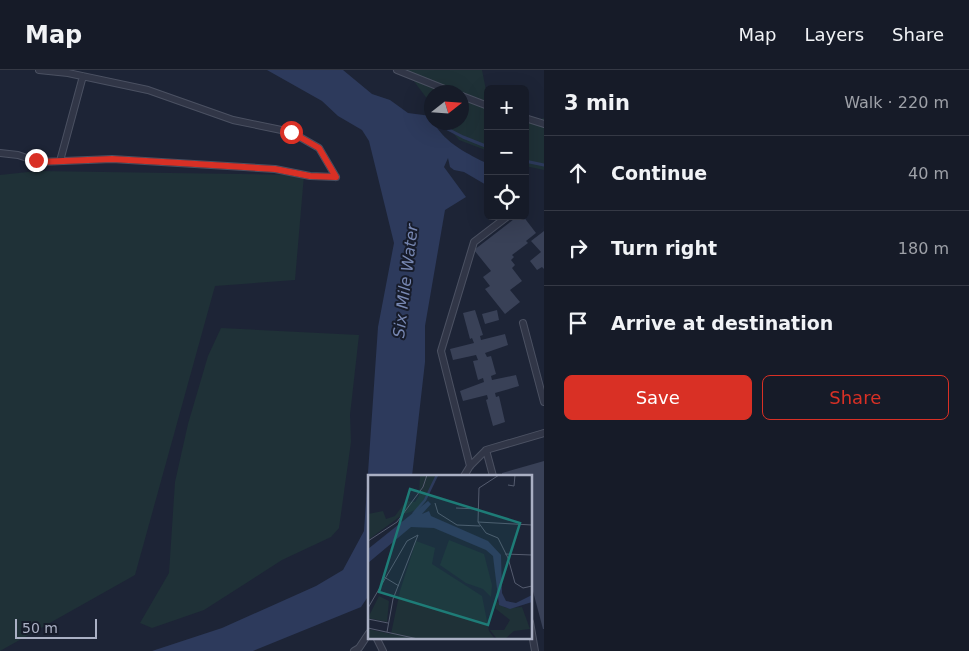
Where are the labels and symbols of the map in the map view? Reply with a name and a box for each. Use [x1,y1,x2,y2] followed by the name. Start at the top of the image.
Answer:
[424,85,469,130] north arrow
[280,121,303,144] route start
[25,149,48,172] route end
[389,222,422,339] water label: Six Mile Water
[368,475,532,638] inset map
[15,616,98,639] scale bar

